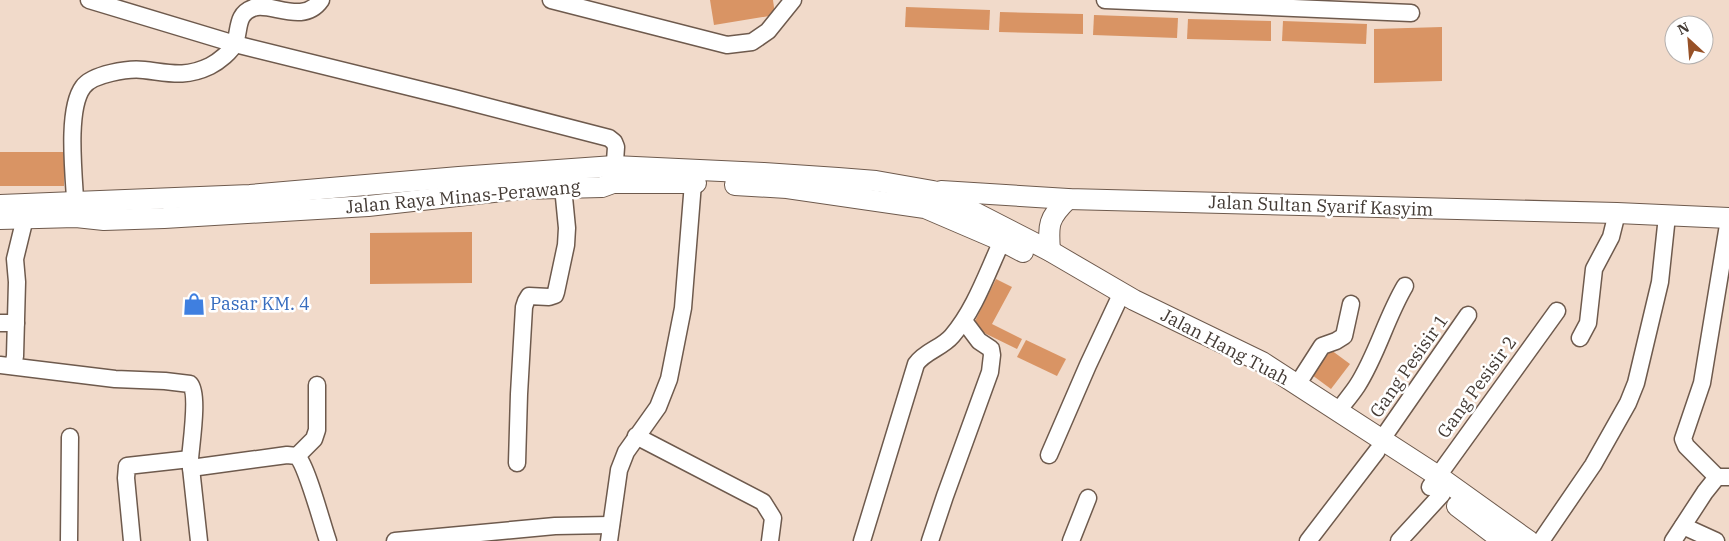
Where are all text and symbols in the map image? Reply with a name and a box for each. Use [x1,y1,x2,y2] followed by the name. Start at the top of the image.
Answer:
[1664,15,1714,65] north arrow
[1674,18,1692,39] text: N
[345,175,581,218] street label: Jalan Raya Minas-Perawang
[1208,190,1434,221] street label: Jalan Sultan Syarif Kasyim
[181,291,207,317] shop icon: Pasar KM. 4
[210,292,310,315] place label: Pasar KM. 4
[1157,303,1293,390] street label: Jalan Hang Tuah
[1365,310,1453,422] street label: Gang Pesisir 1
[1432,331,1521,442] street label: Gang Pesisir 2

